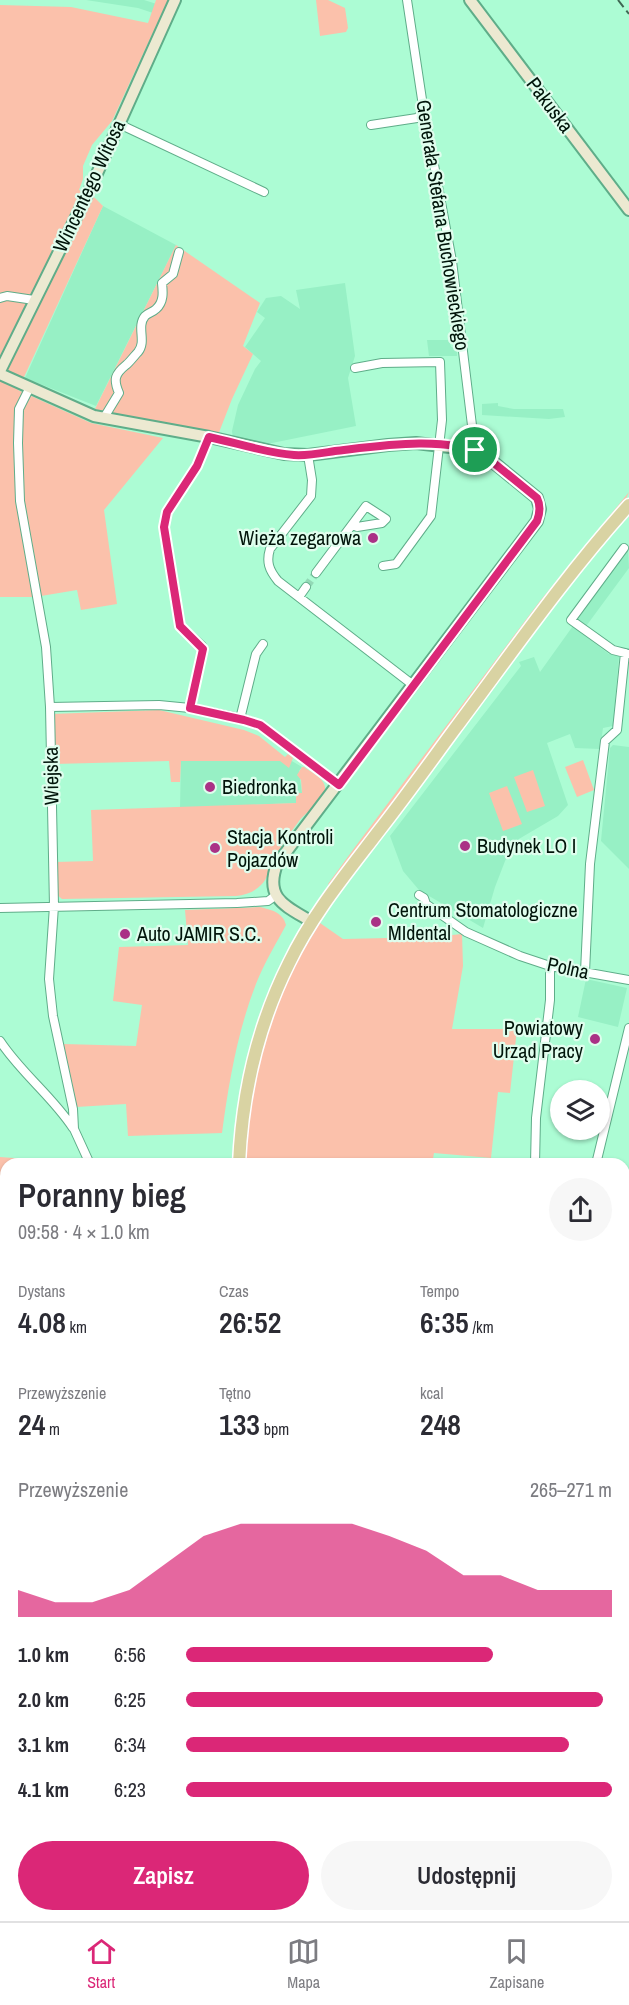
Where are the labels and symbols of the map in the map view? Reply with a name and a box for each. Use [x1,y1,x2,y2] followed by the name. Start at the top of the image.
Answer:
[521,71,580,138] street label: Pakuska
[410,98,477,352] street label: Generała Stefana Buchowieckiego
[46,115,131,256] street label: Wincentego Witosa
[449,424,500,475] pin
[239,524,361,551] place label: Wieża zegarowa
[366,531,380,545] marker: Wieża zegarowa
[36,747,65,805] street label: Wiejska
[222,773,297,800] place label: Biedronka
[203,780,217,794] marker: Biedronka
[227,823,334,873] place label: Stacja Kontroli Pojazdów
[477,832,576,859] place label: Budynek LO I
[458,839,472,853] marker: Budynek LO I
[208,841,222,855] marker: Stacja Kontroli Pojazdów
[388,896,578,946] place label: Centrum Stomatologiczne MIdental
[369,915,383,929] marker: Centrum Stomatologiczne MIdental
[136,920,261,947] place label: Auto JAMIR S.C.
[118,927,132,941] marker: Auto JAMIR S.C.
[545,950,591,985] street label: Polna
[493,1014,584,1064] place label: Powiatowy Urząd Pracy
[588,1032,602,1046] marker: Powiatowy Urząd Pracy

